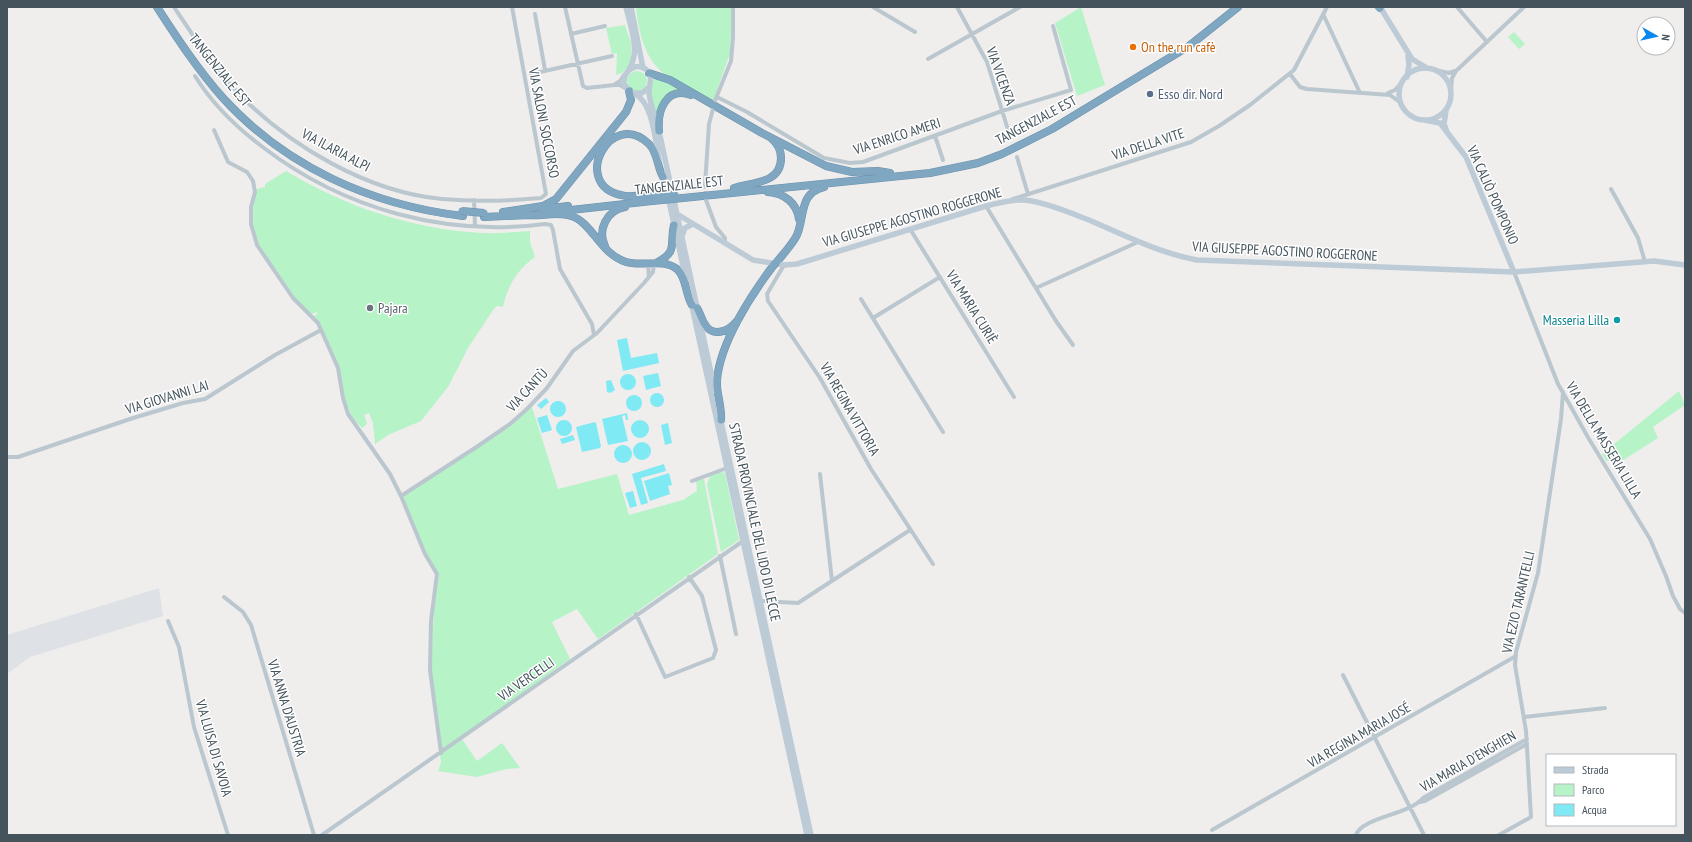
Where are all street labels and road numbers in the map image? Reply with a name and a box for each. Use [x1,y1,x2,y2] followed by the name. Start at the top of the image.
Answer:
[185,30,256,111] street label: TANGENZIALE EST
[982,43,1020,108] street label: VIA VICENZA
[524,65,564,180] street label: VIA SALONI SOCCORSO
[992,91,1080,149] street label: TANGENZIALE EST
[850,113,943,159] street label: VIA ENRICO AMERI
[298,124,374,176] street label: VIA ILARIA ALPI
[1109,124,1186,164] street label: VIA DELLA VITE
[1463,142,1523,248] street label: VIA CALIÒ POMPONIO
[634,171,725,199] street label: TANGENZIALE EST
[819,183,1004,251] street label: VIA GIUSEPPE AGOSTINO ROGGERONE
[1191,237,1378,265] street label: VIA GIUSEPPE AGOSTINO ROGGERONE
[942,266,1002,347] street label: VIA MARIA CURIÈ
[816,358,884,459] street label: VIA REGINA VITTORIA
[502,365,552,416] street label: VIA CANTÙ
[122,376,211,418] street label: VIA GIOVANNI LAI
[1561,377,1646,502] street label: VIA DELLA MASSERIA LILLA
[725,421,785,623] street label: STRADA PROVINCIALE DEL LIDO DI LECCE
[1497,549,1539,656] street label: VIA EZIO TARANTELLI
[494,653,558,705] street label: VIA VERCELLI
[263,657,310,759] street label: VIA ANNA D'AUSTRIA
[191,697,236,799] street label: VIA LUISA DI SAVOIA
[1303,698,1414,772] street label: VIA REGINA MARIA JOSÉ
[1416,726,1519,796] street label: VIA MARIA D'ENGHIEN

